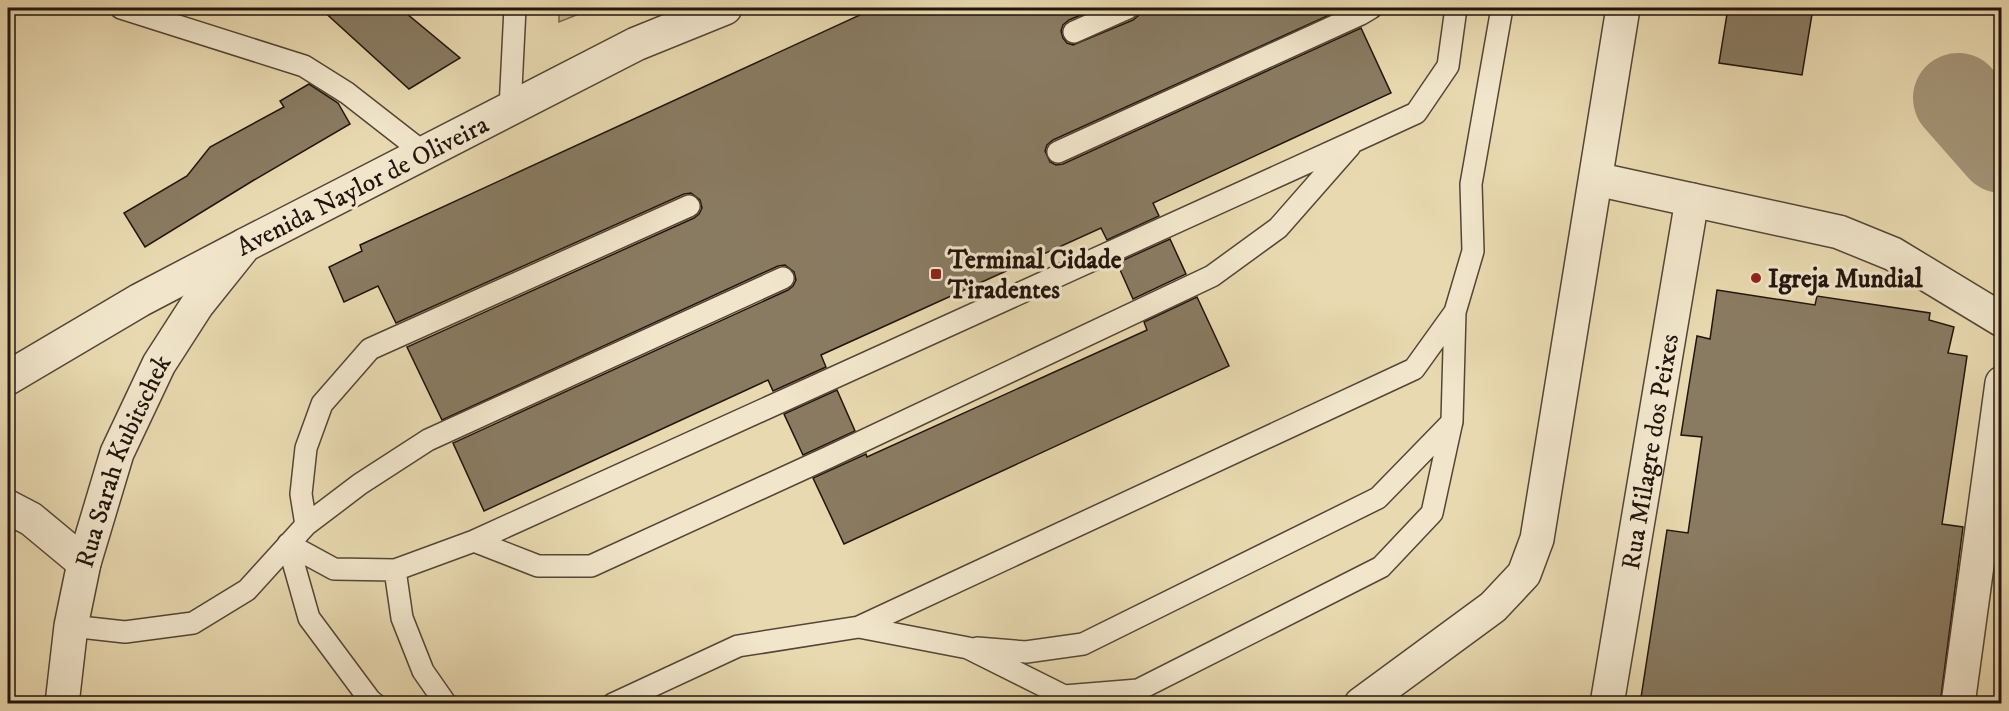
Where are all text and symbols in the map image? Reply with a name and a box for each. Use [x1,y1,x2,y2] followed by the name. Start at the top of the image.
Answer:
[231,108,494,264] street label: Avenida Naylor de Oliveira
[947,244,1122,307] place label: Terminal Cidade Tiradentes
[1768,263,1924,296] place label: Igreja Mundial
[929,267,943,281] marker: Terminal Cidade Tiradentes
[1749,271,1763,285] marker: Igreja Mundial
[1615,331,1687,572] street label: Rua Milagre dos Peixes
[69,348,179,572] street label: Rua Sarah Kubitschek

